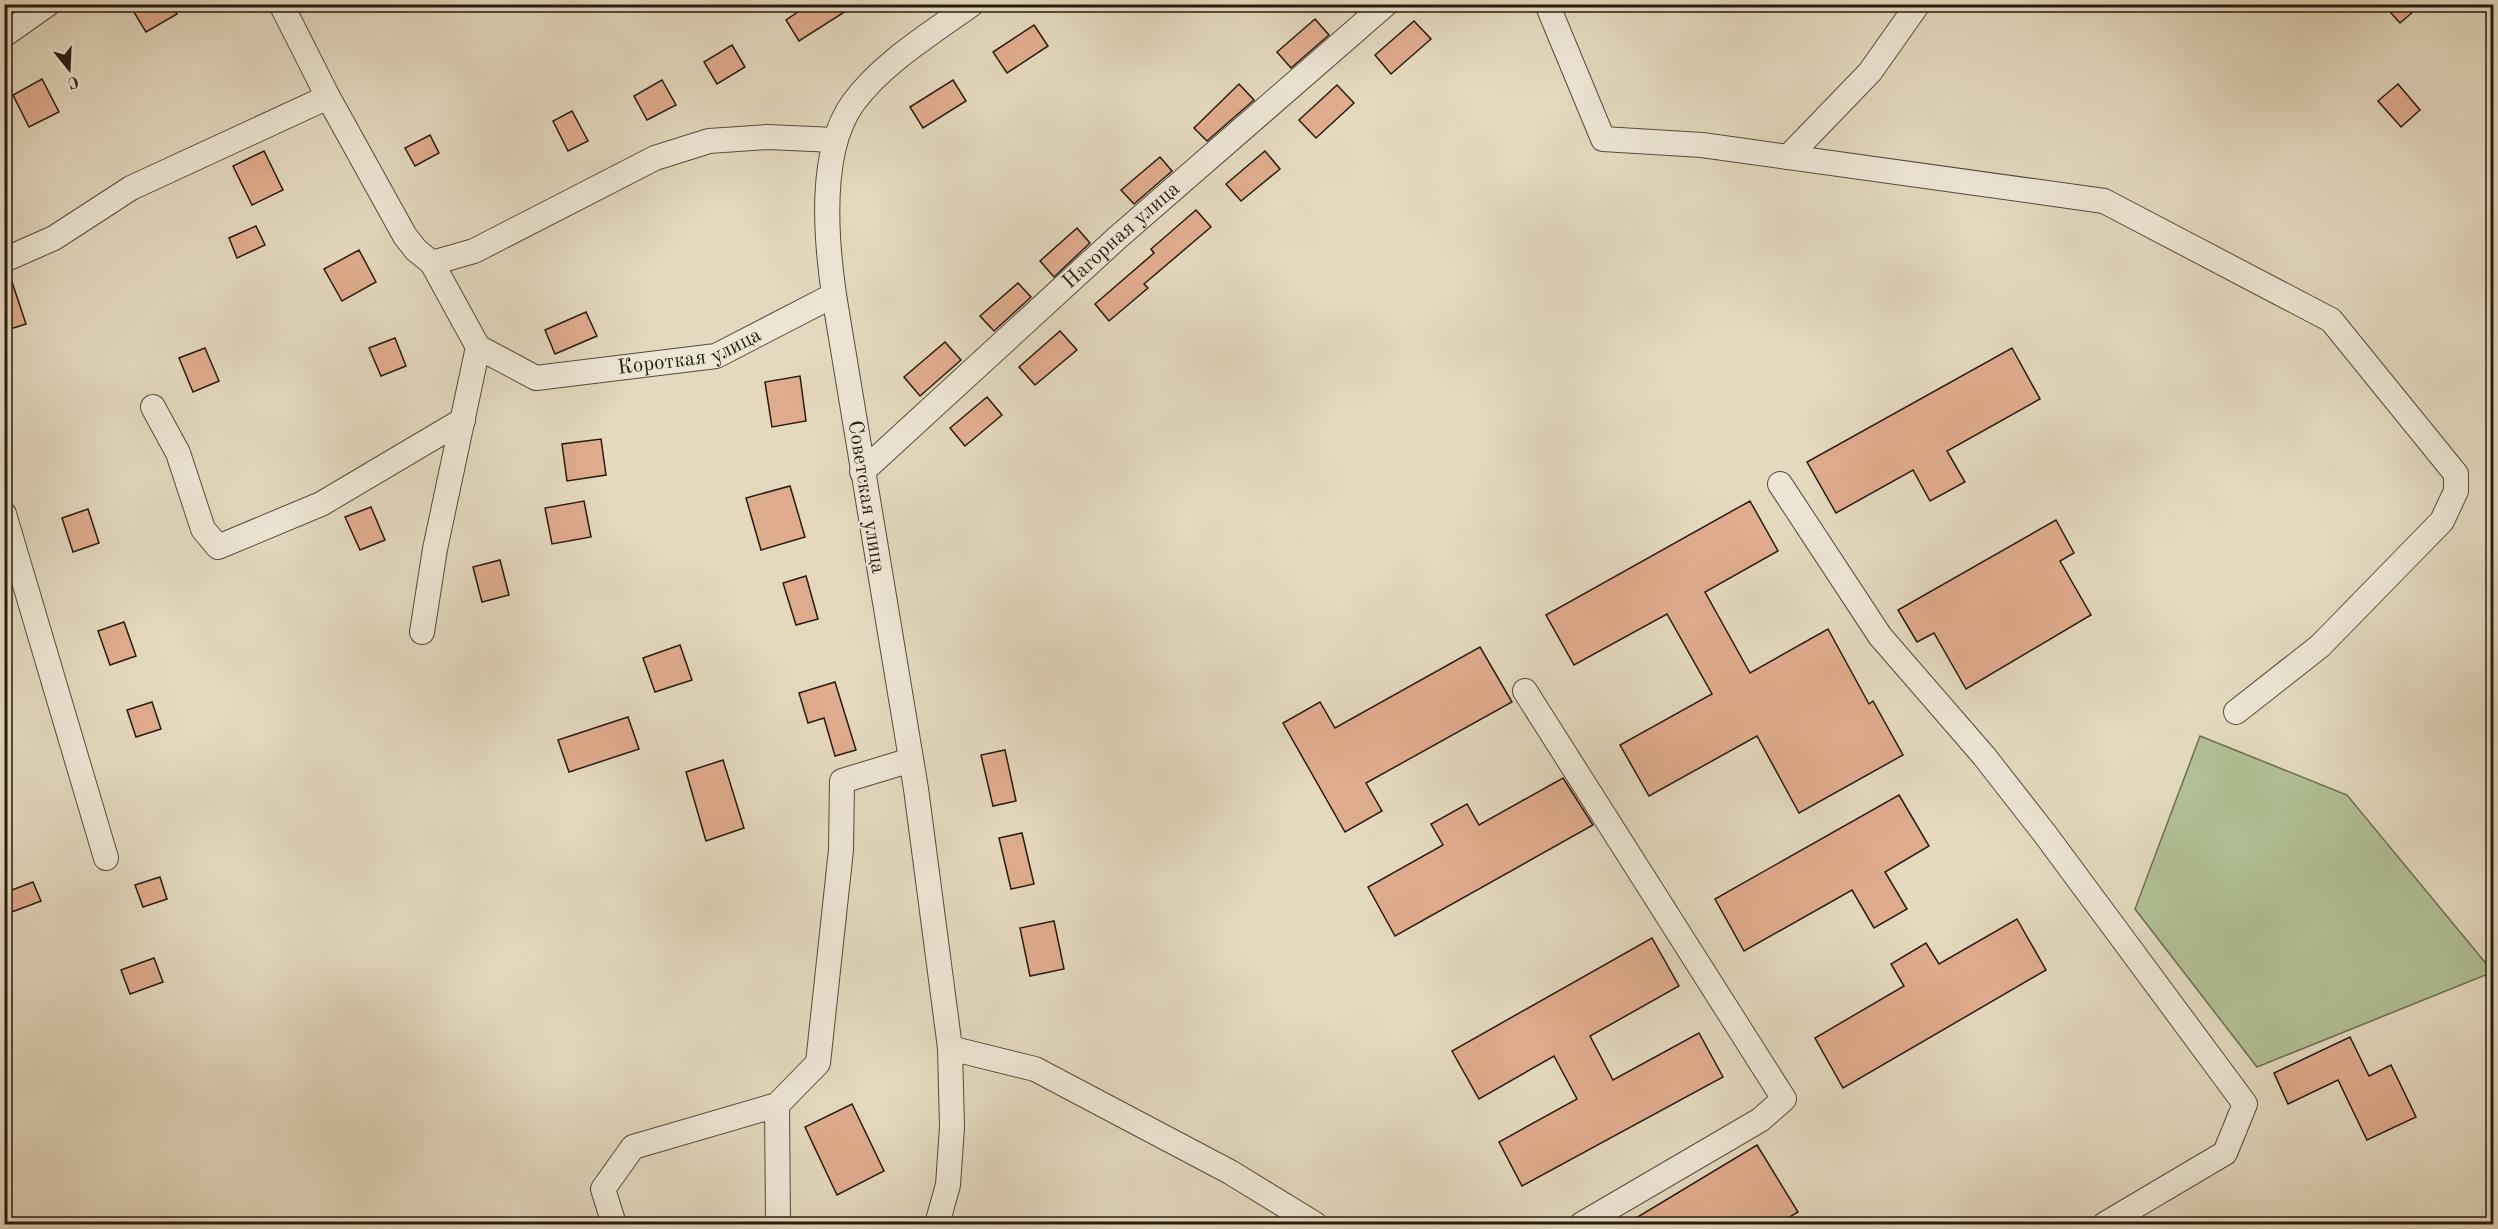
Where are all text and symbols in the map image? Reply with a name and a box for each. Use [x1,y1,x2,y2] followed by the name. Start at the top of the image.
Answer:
[39,39,99,99] north arrow
[66,72,81,91] text: С
[1059,178,1184,293] street label: Нагорная улица
[616,324,765,378] street label: Короткая улица
[844,419,888,575] street label: Советская улица

